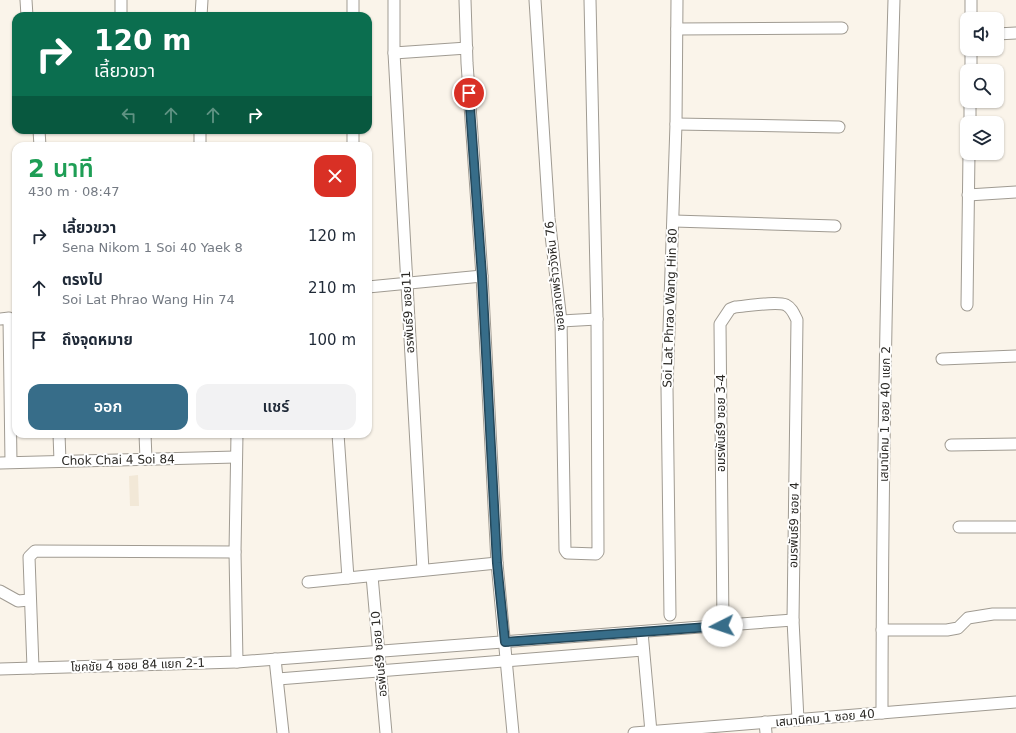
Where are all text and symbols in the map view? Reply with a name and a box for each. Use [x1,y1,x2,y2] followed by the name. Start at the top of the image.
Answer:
[960,12,1004,160] map controls
[960,12,1004,56] button: sound
[94,24,191,57] text: 120 m
[28,28,80,80] icon: right
[94,60,155,81] text: เลี้ยวขวา
[960,64,1004,108] button: search
[452,76,486,110] pin
[458,82,480,104] icon: arrive
[118,104,140,126] icon: left
[160,104,182,126] icon: ahead
[202,104,224,126] icon: ahead
[244,104,266,126] icon: right
[960,116,1004,160] button: layers
[28,155,94,183] text: 2 นาที
[314,155,356,197] button: close
[28,184,119,199] text: 430 m · 08:47
[62,219,116,237] text: เลี้ยวขวา
[542,220,568,332] street label: ซอยลาดพร้าววังหิน 76
[28,225,50,247] icon: right
[308,227,356,245] text: 120 m
[660,228,680,388] street label: Soi Lat Phrao Wang Hin 80
[62,240,243,255] text: Sena Nikom 1 Soi 40 Yaek 8
[399,270,417,354] street label: อรพันธ์9 ซอย11
[62,271,103,289] text: ตรงไป
[28,277,50,299] icon: ahead
[308,279,356,297] text: 210 m
[62,292,235,307] text: Soi Lat Phrao Wang Hin 74
[28,329,50,351] icon: arrive
[62,331,133,349] text: ถึงจุดหมาย
[308,331,356,349] text: 100 m
[877,346,893,482] street label: เสนานิคม 1 ซอย 40 แยก 2
[714,374,728,472] street label: อมรพันธ์9 ซอย 3-4
[28,384,188,430] button: ออก
[196,384,356,430] button: แชร์
[61,452,175,468] street label: Chok Chai 4 Soi 84
[786,482,802,568] street label: อมรพันธ์9 ซอย 4
[701,605,743,647] position arrow
[368,610,390,698] street label: อรพันธ์9 ซอย 10
[71,656,205,674] street label: โชคชัย 4 ซอย 84 แยก 2-1
[775,707,875,729] street label: เสนานิคม 1 ซอย 40

